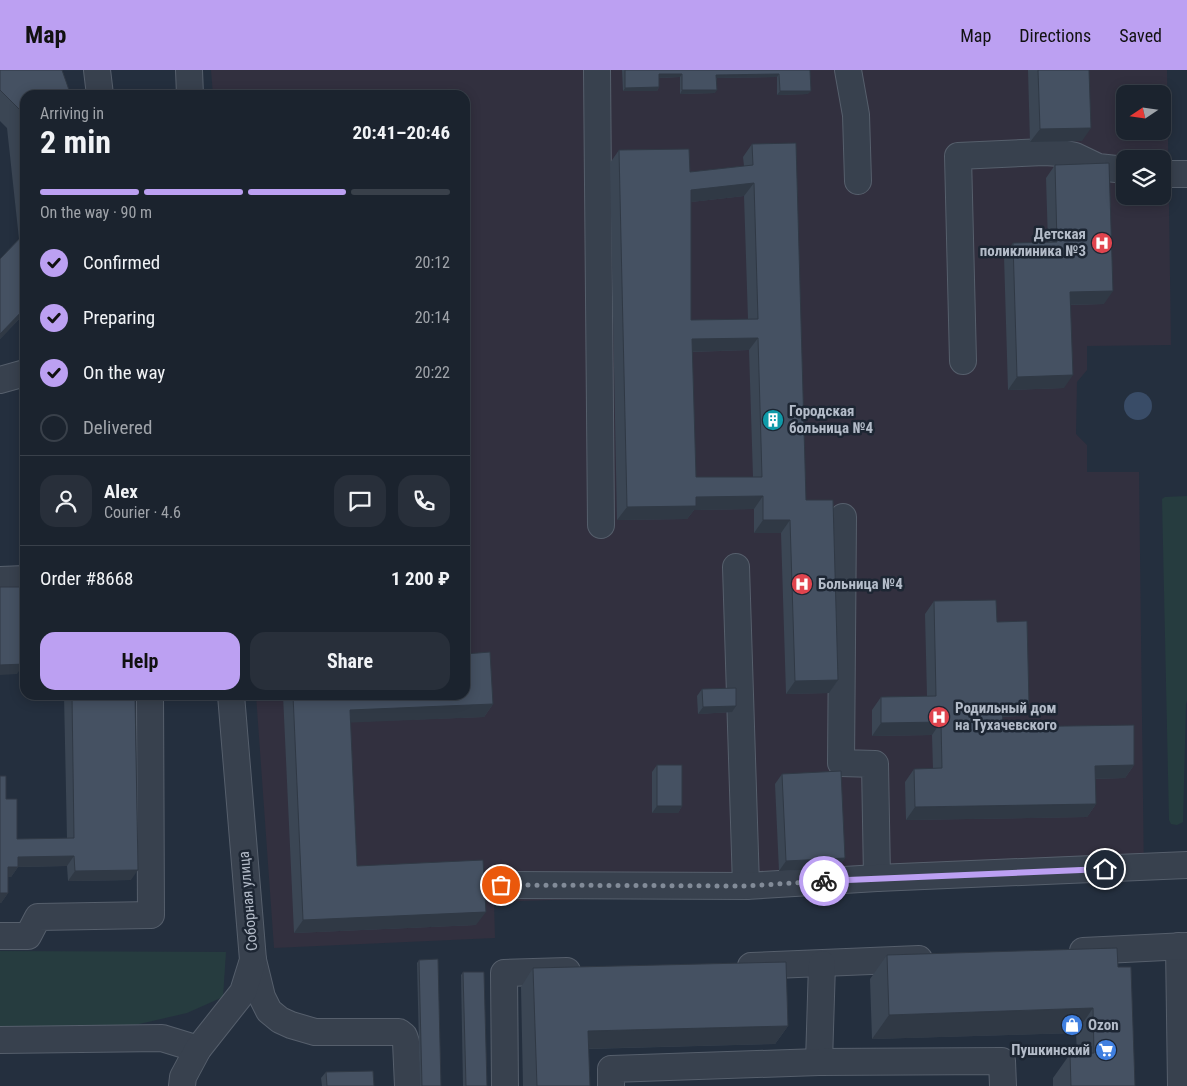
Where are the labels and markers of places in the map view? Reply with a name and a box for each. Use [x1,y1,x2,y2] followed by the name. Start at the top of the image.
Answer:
[980,225,1086,260] place label: Детская поликлиника №3
[1090,231,1114,255] hospital icon: Детская поликлиника №3
[789,402,873,437] place label: Городская больница №4
[761,408,785,432] building icon: Городская больница №4
[790,572,814,596] hospital icon: Больница №4
[818,575,903,593] place label: Больница №4
[955,699,1057,734] place label: Родильный дом на Тухачевского
[927,705,951,729] hospital icon: Родильный дом на Тухачевского
[1084,848,1126,890] pin
[480,864,522,906] pin
[1060,1013,1084,1037] shop icon: Ozon
[1088,1016,1119,1034] place label: Ozon
[1094,1038,1118,1062] supermarket icon: Пушкинский
[1011,1041,1090,1059] place label: Пушкинский

